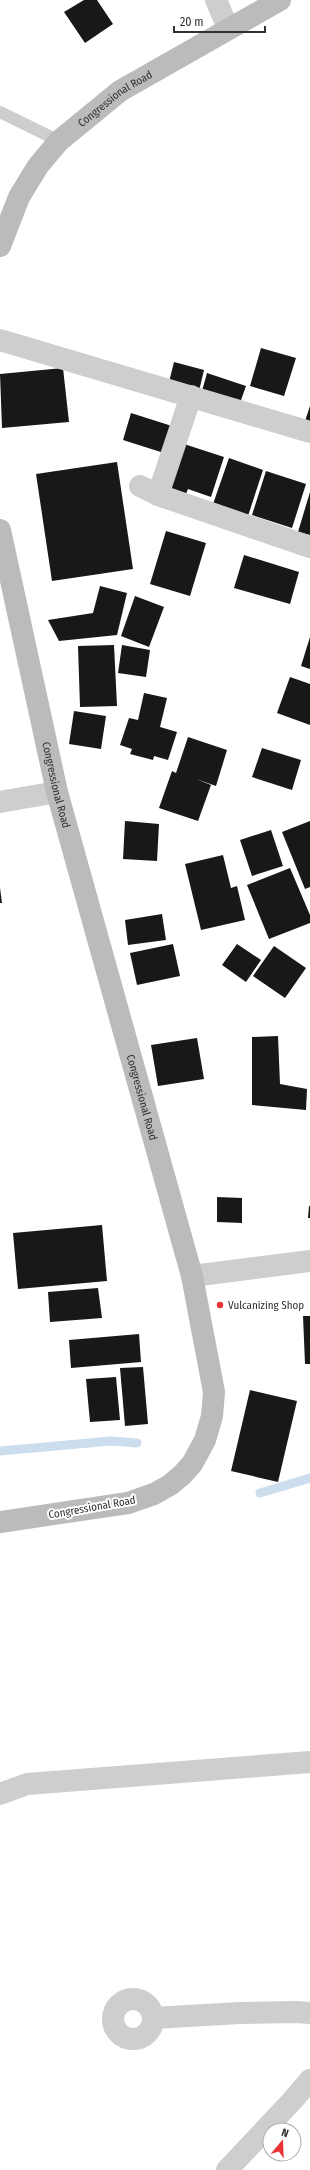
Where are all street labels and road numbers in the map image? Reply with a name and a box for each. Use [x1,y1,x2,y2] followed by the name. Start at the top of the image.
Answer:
[75,68,155,130] street label: Congressional Road
[39,741,73,830] street label: Congressional Road
[124,1053,160,1142] street label: Congressional Road
[47,1493,137,1522] street label: Congressional Road

